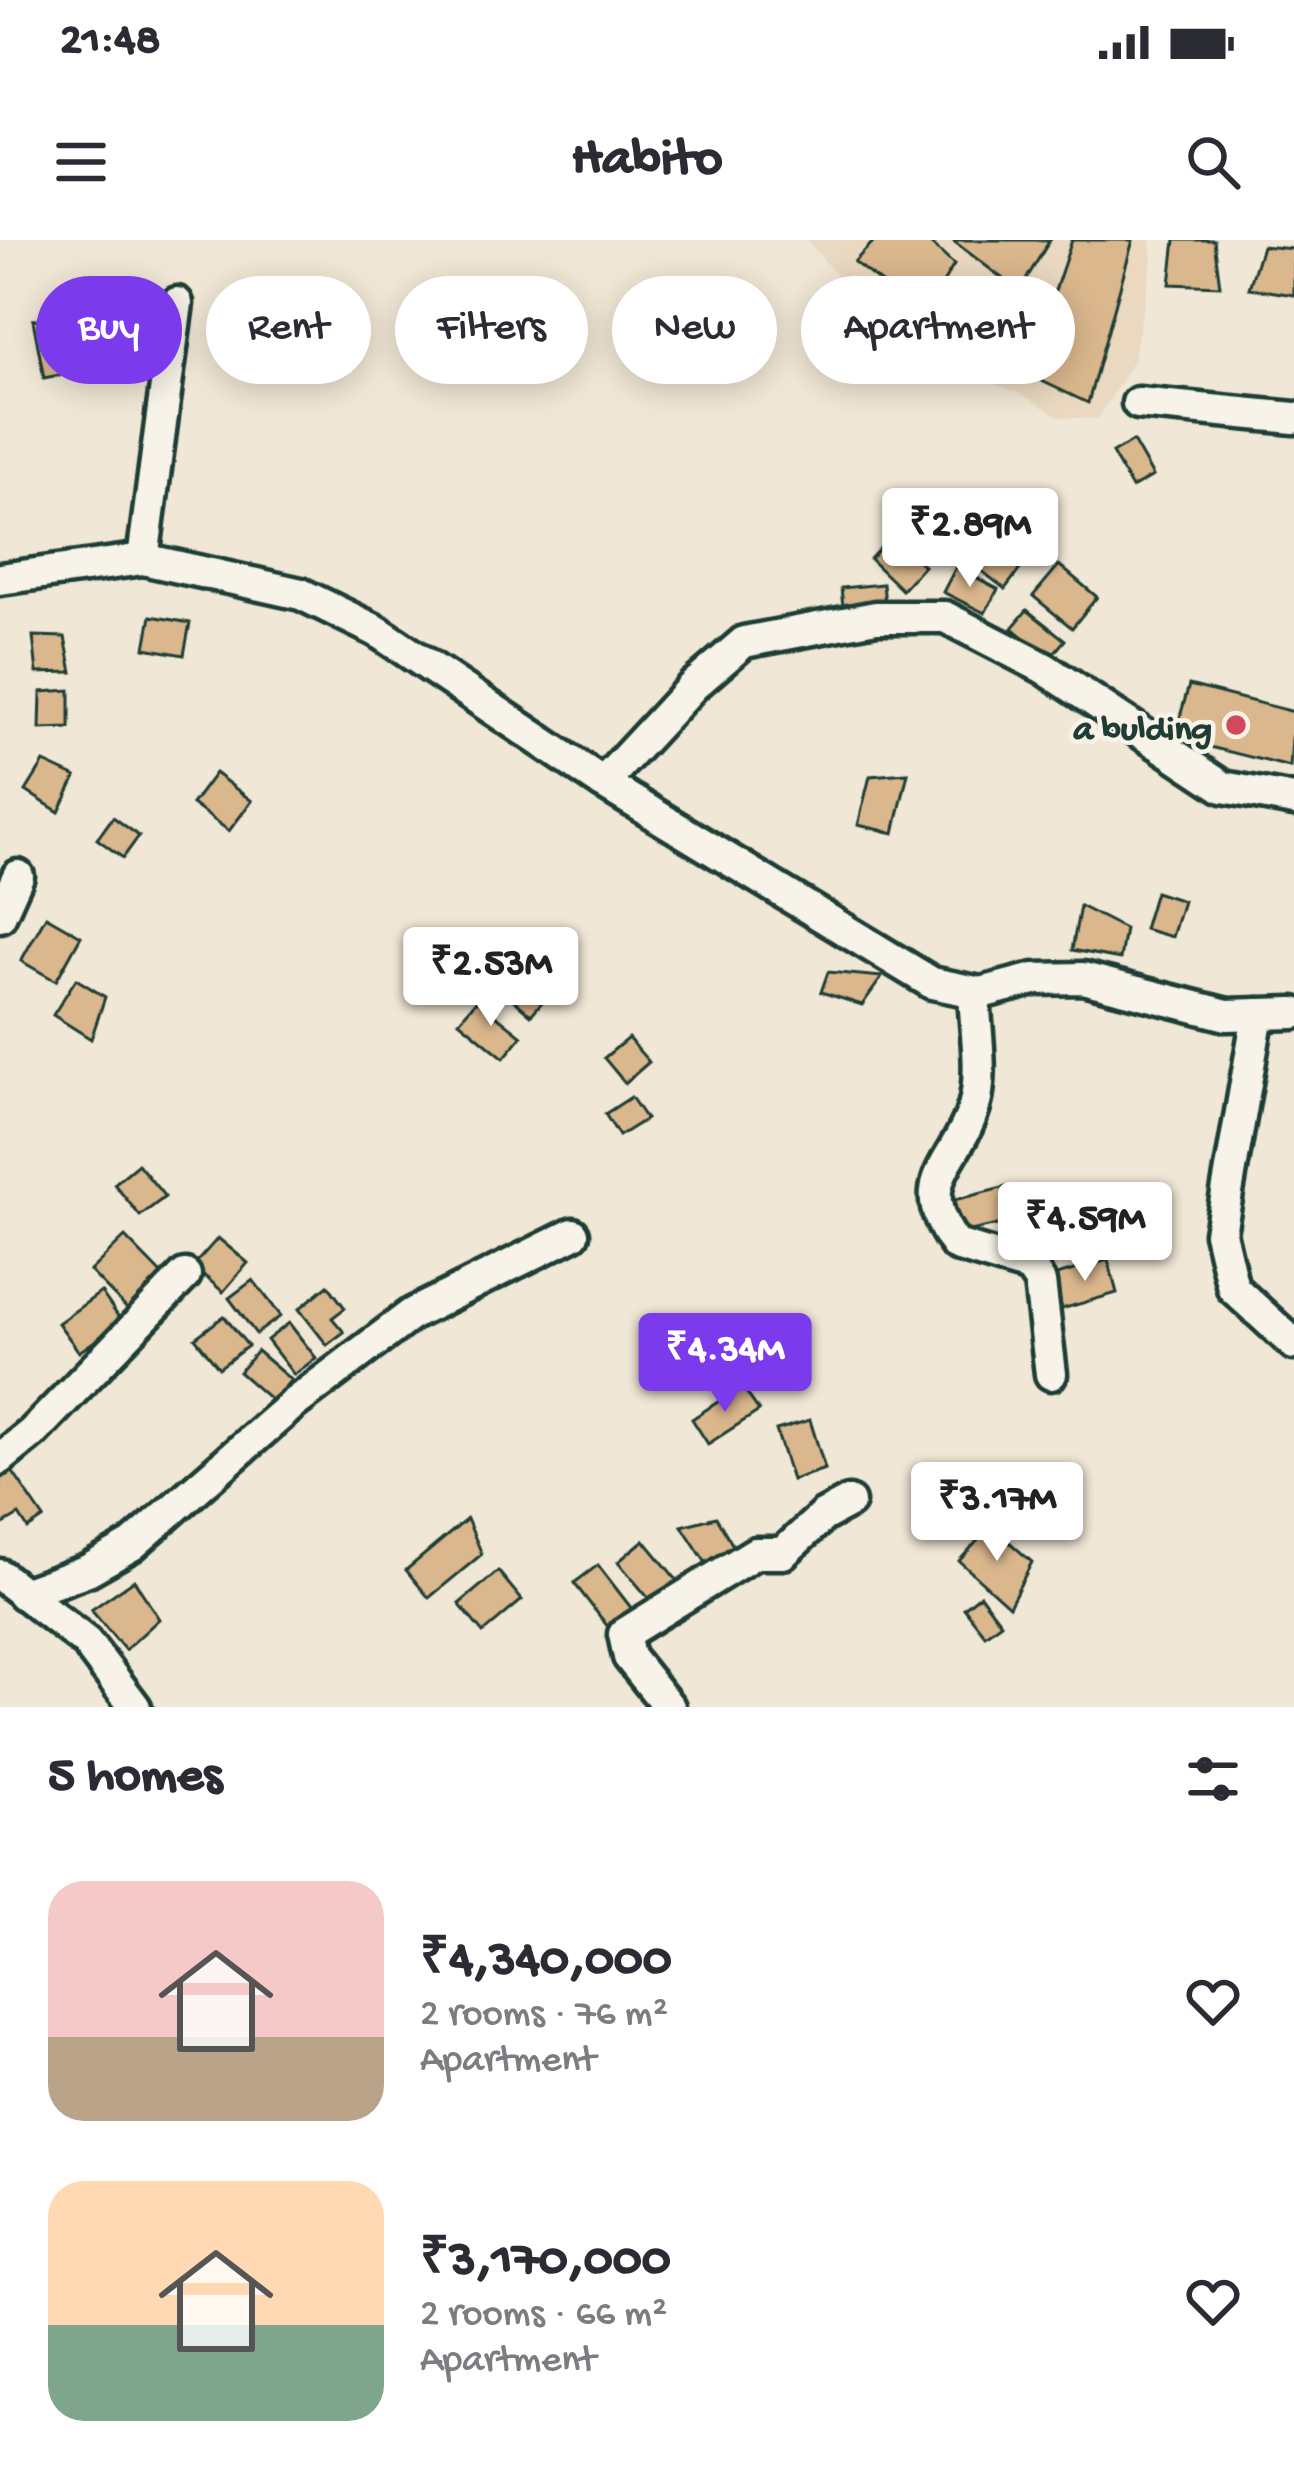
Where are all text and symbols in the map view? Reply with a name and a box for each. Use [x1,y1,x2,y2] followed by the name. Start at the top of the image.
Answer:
[60,16,160,69] text: 21:48
[48,129,114,195] icon: menu
[1180,129,1246,195] icon: search
[571,130,723,194] text: Habito
[36,276,182,384] chip: Buy
[206,276,371,384] chip: Rent
[395,276,588,384] chip: Filters
[612,276,777,384] chip: New
[801,276,1075,384] chip: Apartment
[872,488,1068,590] pin: ₹2.89M
[909,504,1031,550] text: ₹2.89M
[1072,710,1212,753] place label: a bulding
[1223,712,1249,738] marker: a bulding
[393,927,589,1029] pin: ₹2.53M
[430,943,552,989] text: ₹2.53M
[987,1182,1183,1284] pin: ₹4.59M
[1025,1198,1145,1244] text: ₹4.59M
[627,1313,823,1415] pin: ₹4.34M
[666,1329,784,1375] text: ₹4.34M
[899,1462,1095,1564] pin: ₹3.17M
[938,1478,1056,1524] text: ₹3.17M
[1180,1746,1246,1812] icon: filters
[48,1749,222,1809] text: 5 homes
[144,1929,288,2073] icon: home
[420,1933,672,1993] text: ₹4,340,000
[1180,1968,1246,2034] icon: heart
[420,1993,668,2039] text: 2 rooms · 76 m²
[420,2039,596,2085] text: Apartment
[144,2229,288,2373] icon: home
[420,2233,671,2293] text: ₹3,170,000
[1180,2268,1246,2334] icon: heart
[420,2293,667,2339] text: 2 rooms · 66 m²
[420,2339,596,2385] text: Apartment

